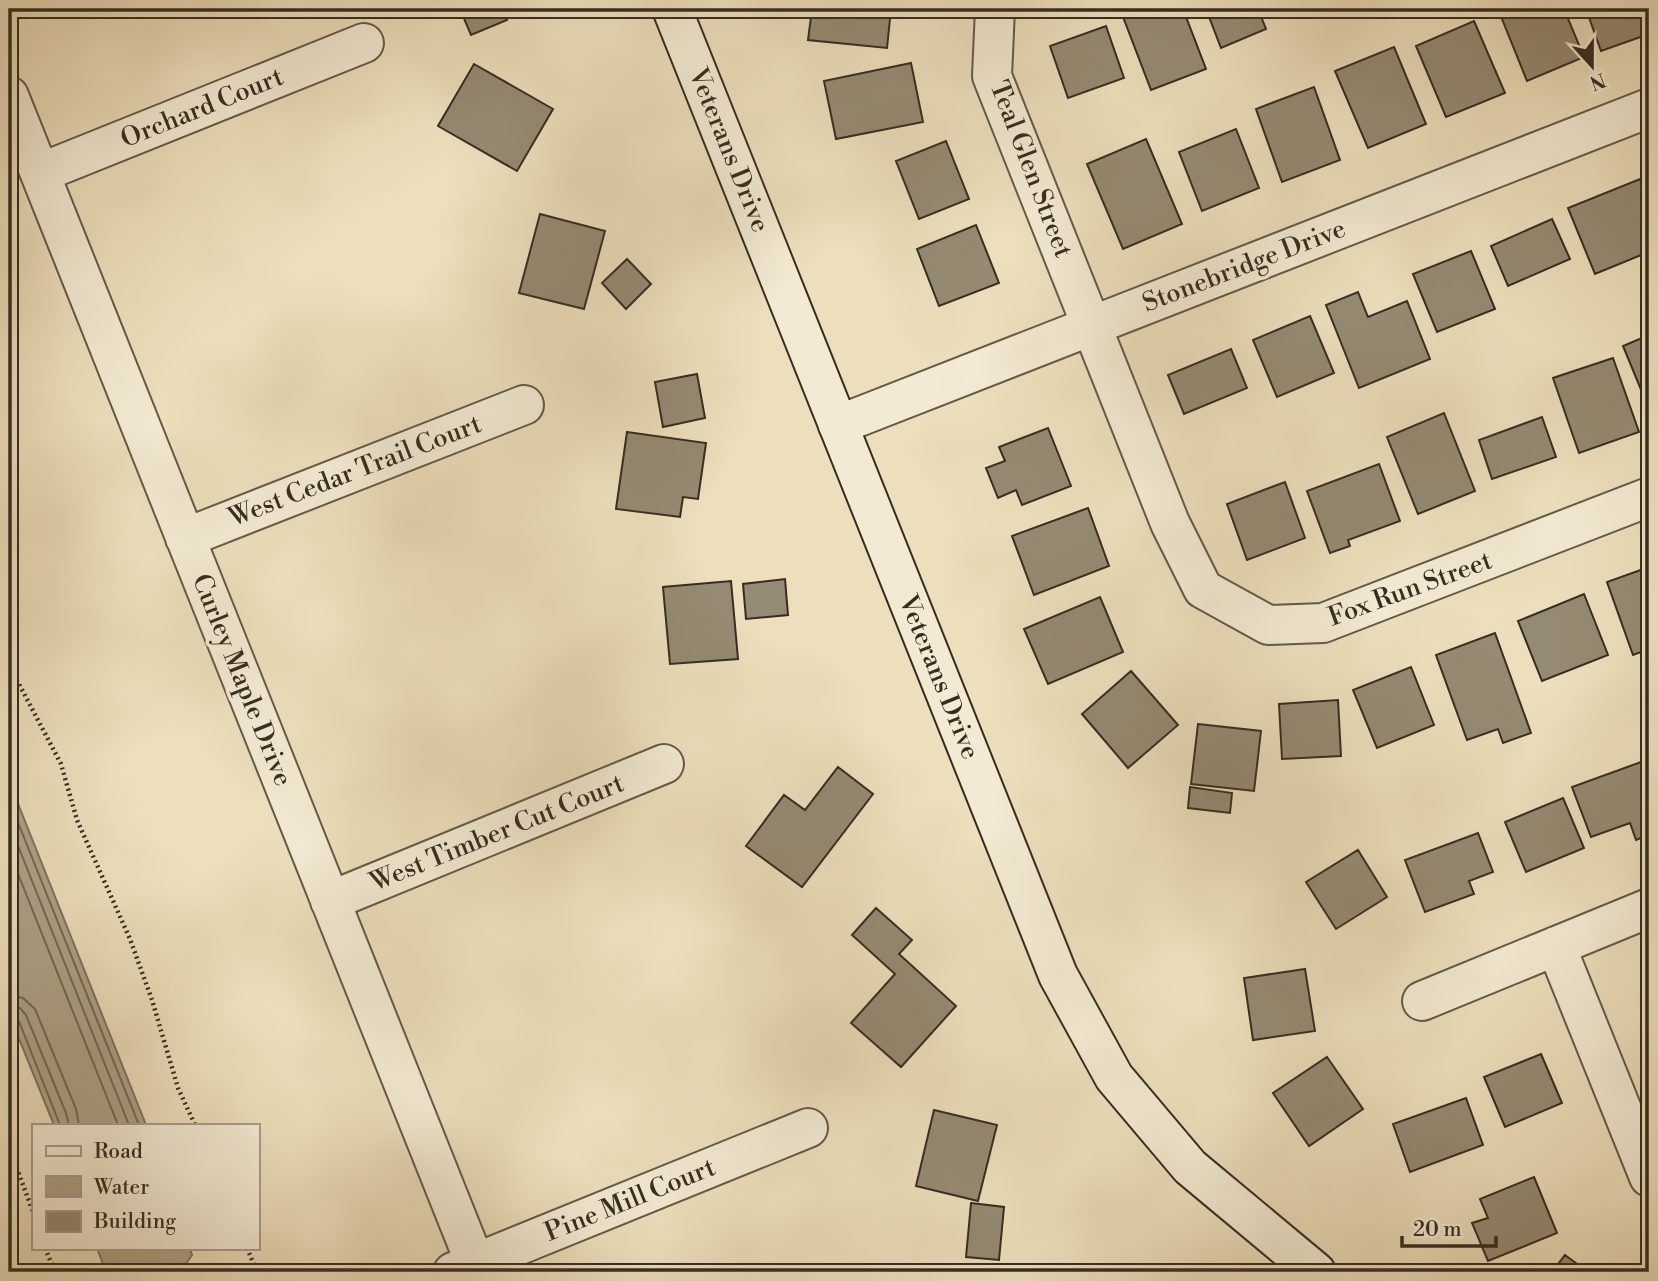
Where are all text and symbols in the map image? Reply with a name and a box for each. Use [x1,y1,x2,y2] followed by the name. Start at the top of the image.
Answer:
[1556,32,1626,102] north arrow
[116,61,288,155] street label: Orchard Court
[681,62,776,237] street label: Veterans Drive
[1586,67,1609,95] text: N
[983,76,1079,262] street label: Teal Glen Street
[1138,213,1350,319] street label: Stonebridge Drive
[223,408,486,534] street label: West Cedar Trail Court
[1324,545,1496,633] street label: Fox Run Street
[185,569,299,791] street label: Curley Maple Drive
[891,589,986,764] street label: Veterans Drive
[364,767,629,899] street label: West Timber Cut Court
[32,1124,259,1250] legend
[94,1139,143,1165] text: Road
[540,1151,720,1249] street label: Pine Mill Court
[93,1175,149,1201] text: Water
[1402,1204,1497,1248] scale bar
[93,1209,176,1235] text: Building
[1413,1217,1462,1243] text: 20 m

